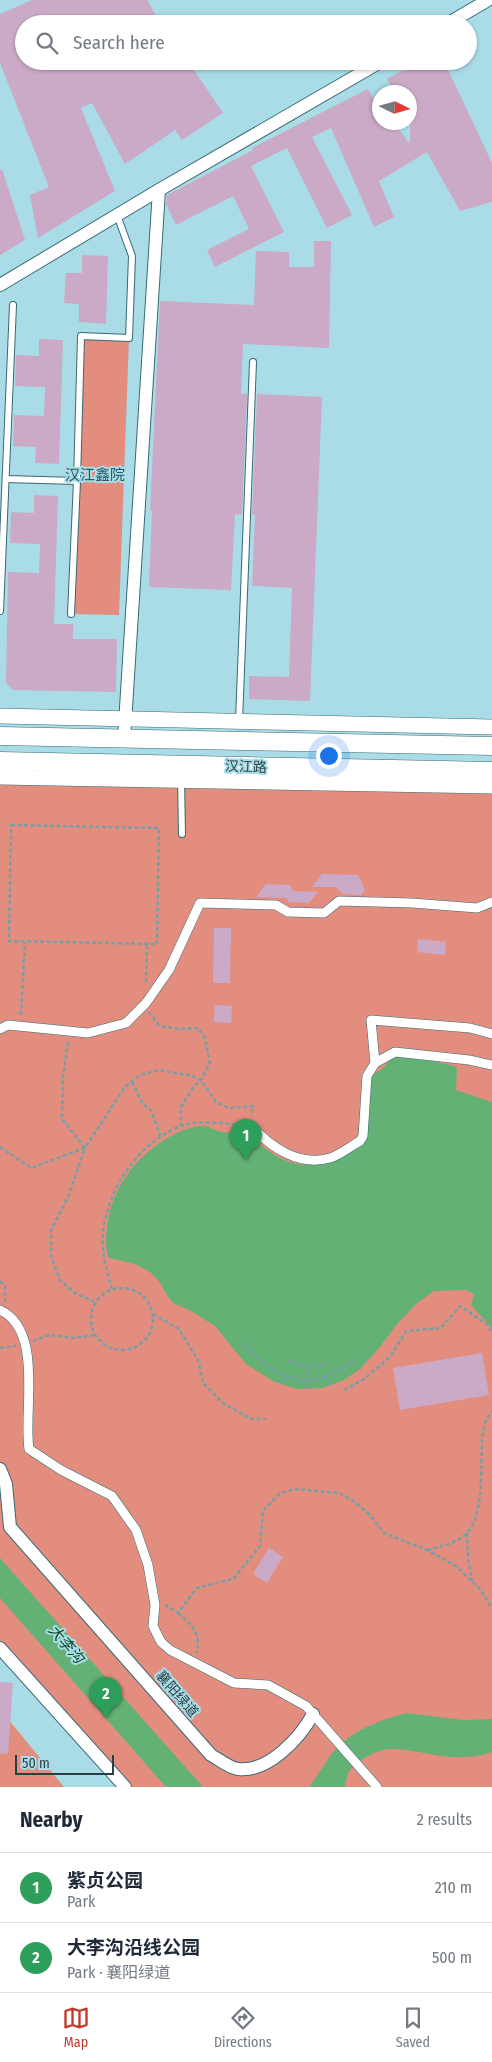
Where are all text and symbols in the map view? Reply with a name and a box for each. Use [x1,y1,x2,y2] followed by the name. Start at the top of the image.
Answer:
[15,15,477,70] search box
[33,29,61,57] icon: search
[73,31,165,54] text: Search here
[372,85,417,130] north arrow
[65,466,125,484] district label: 汉江鑫院
[316,743,342,769] your location
[225,758,267,776] street label: 汉江路
[230,1119,262,1160] pin: 1
[44,1621,89,1668] water label: 大李沟
[152,1667,202,1721] street label: 襄阳绿道
[90,1677,122,1718] pin: 2
[15,1752,114,1775] scale bar
[22,1755,50,1772] text: 50 m
[20,1807,82,1833] text: Nearby
[417,1810,472,1829] text: 2 results
[67,1869,143,1892] text: 紫贞公园
[33,1878,39,1897] text: 1
[435,1878,472,1897] text: 210 m
[67,1892,95,1911] text: Park
[67,1936,200,1959] text: 大李沟沿线公园
[32,1948,40,1967] text: 2
[432,1948,472,1967] text: 500 m
[67,1963,170,1982] text: Park · 襄阳绿道
[62,2004,90,2051] tab: Map
[214,2004,272,2051] tab: Directions
[396,2004,430,2051] tab: Saved

